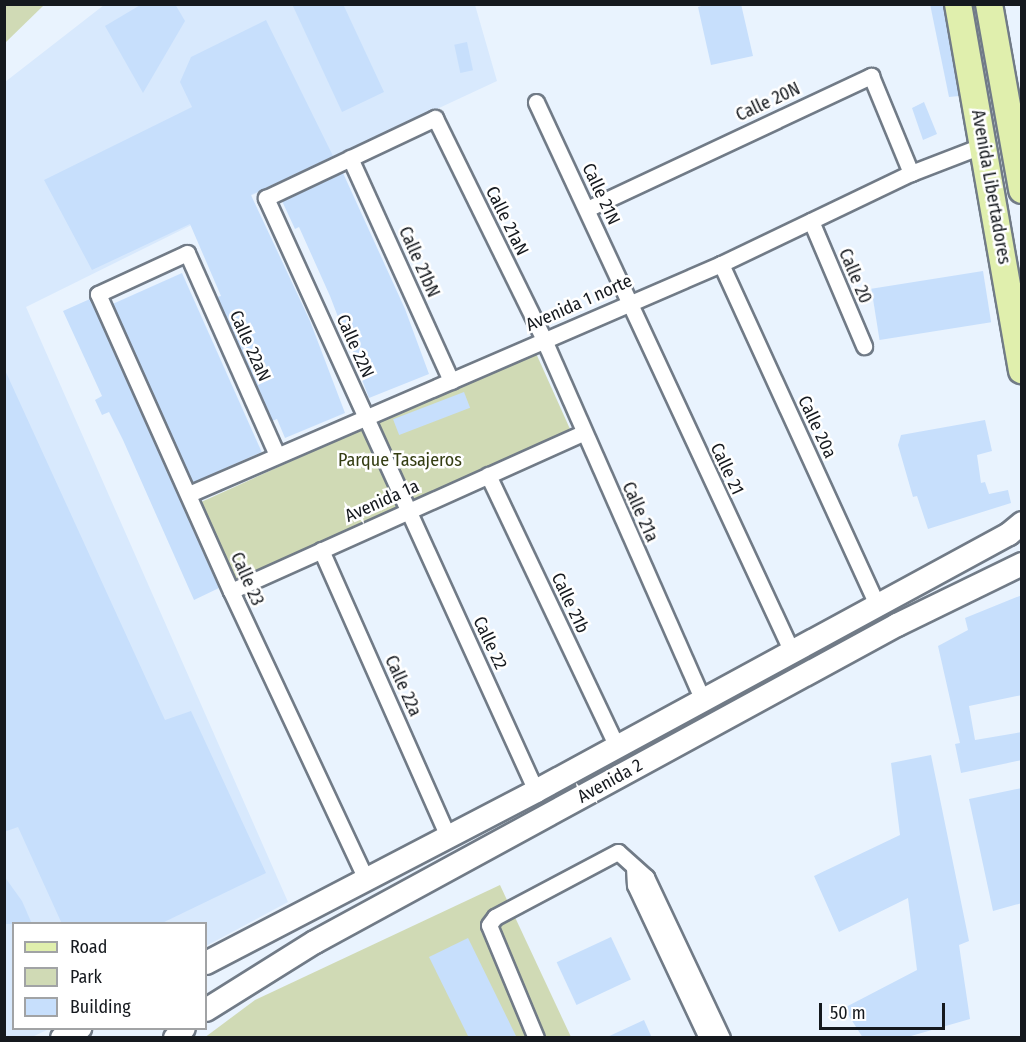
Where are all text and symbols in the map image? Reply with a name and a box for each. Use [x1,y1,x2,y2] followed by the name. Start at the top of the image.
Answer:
[732,78,804,126] street label: Calle 20N
[967,108,1015,266] street label: Avenida Libertadores
[577,160,625,228] street label: Calle 21N
[481,183,533,259] street label: Calle 21aN
[394,223,444,301] street label: Calle 21bN
[834,245,876,307] street label: Calle 20
[523,270,635,336] street label: Avenida 1 norte
[225,307,275,385] street label: Calle 22aN
[332,311,378,381] street label: Calle 22N
[793,392,841,462] street label: Calle 20a
[706,440,748,498] street label: Calle 21
[338,449,462,471] park label: Parque Tasajeros
[342,475,422,527] street label: Avenida 1a
[617,479,663,545] street label: Calle 21a
[226,549,268,609] street label: Calle 23
[547,569,593,637] street label: Calle 21b
[468,613,512,673] street label: Calle 22
[380,652,426,720] street label: Calle 22a
[574,754,646,808] street label: Avenida 2
[12,922,207,1030] legend
[70,936,107,958] text: Road
[70,966,102,988] text: Park
[822,991,948,1029] scale bar
[70,996,131,1018] text: Building
[830,1002,866,1024] text: 50 m

